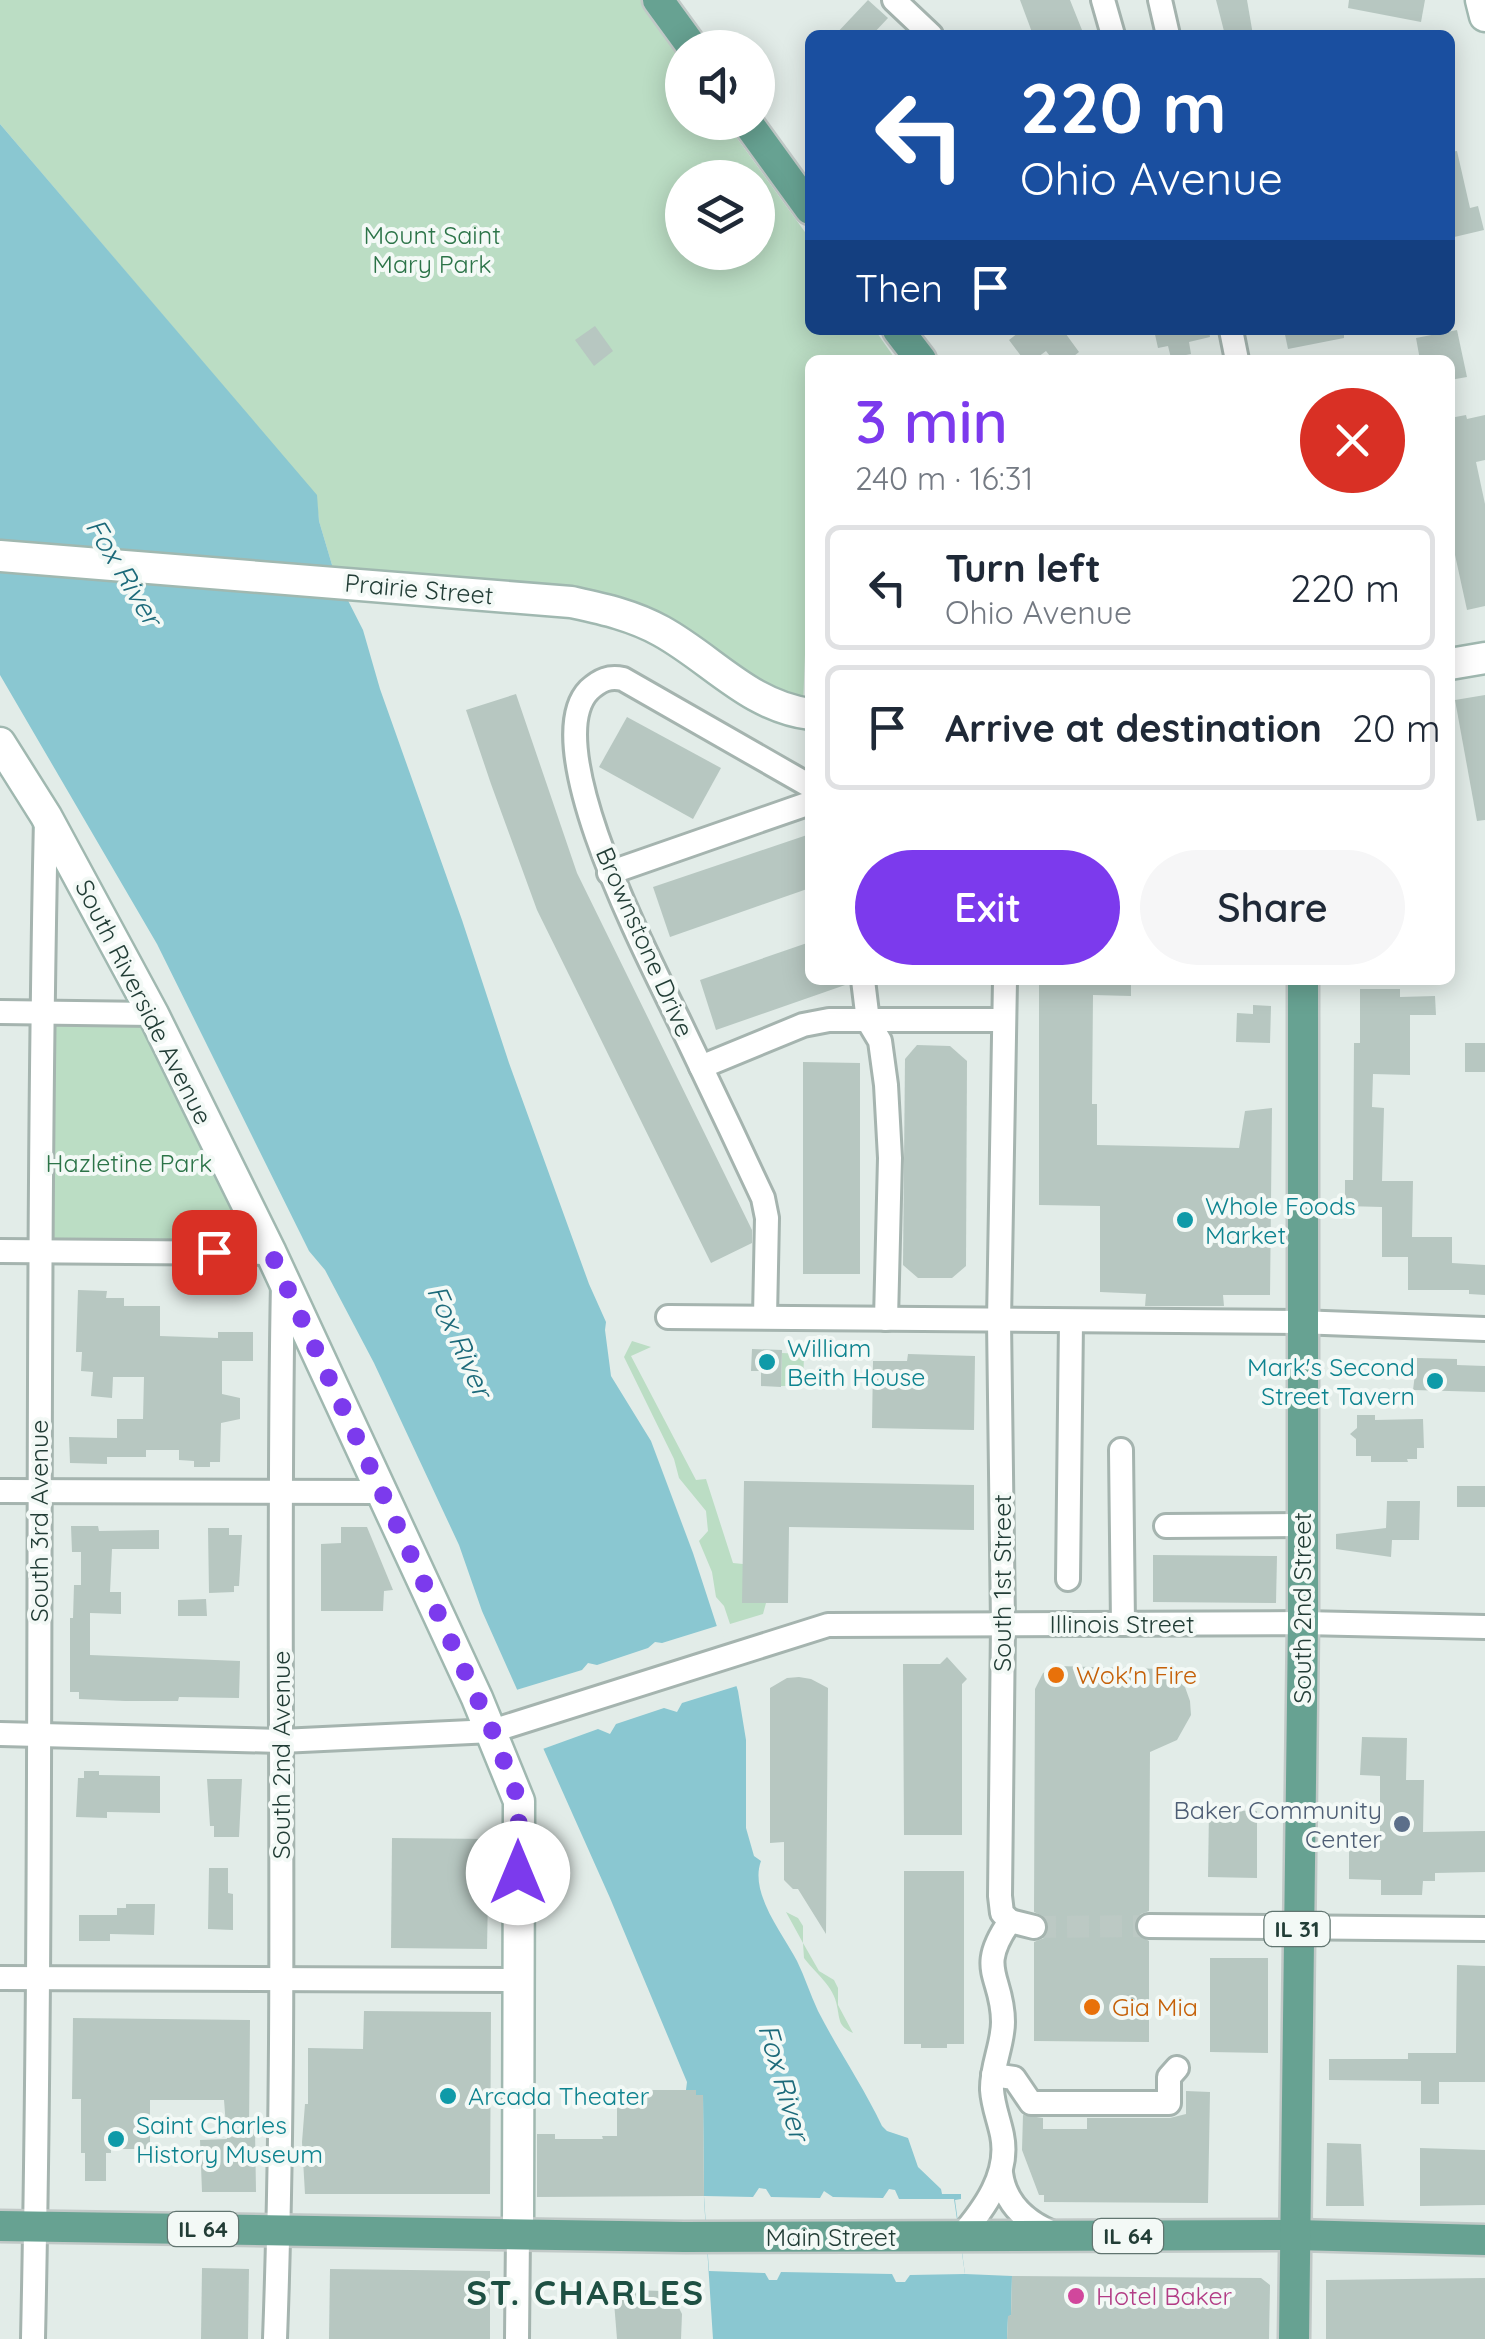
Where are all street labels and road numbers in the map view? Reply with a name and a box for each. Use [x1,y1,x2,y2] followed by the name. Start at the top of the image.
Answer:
[343,567,495,610] street label: Prairie Street
[590,842,701,1041] street label: Brownstone Drive
[69,874,220,1129] street label: South Riverside Avenue
[23,1420,54,1622] street label: South 3rd Avenue
[986,1494,1017,1672] street label: South 1st Street
[1286,1512,1317,1704] street label: South 2nd Street
[1050,1608,1194,1639] street label: Illinois Street
[265,1651,296,1859] street label: South 2nd Avenue
[1264,1912,1330,1946] road number: IL 31
[168,2212,238,2246] road number: IL 64
[1093,2219,1163,2253] road number: IL 64
[766,2221,896,2252] street label: Main Street

